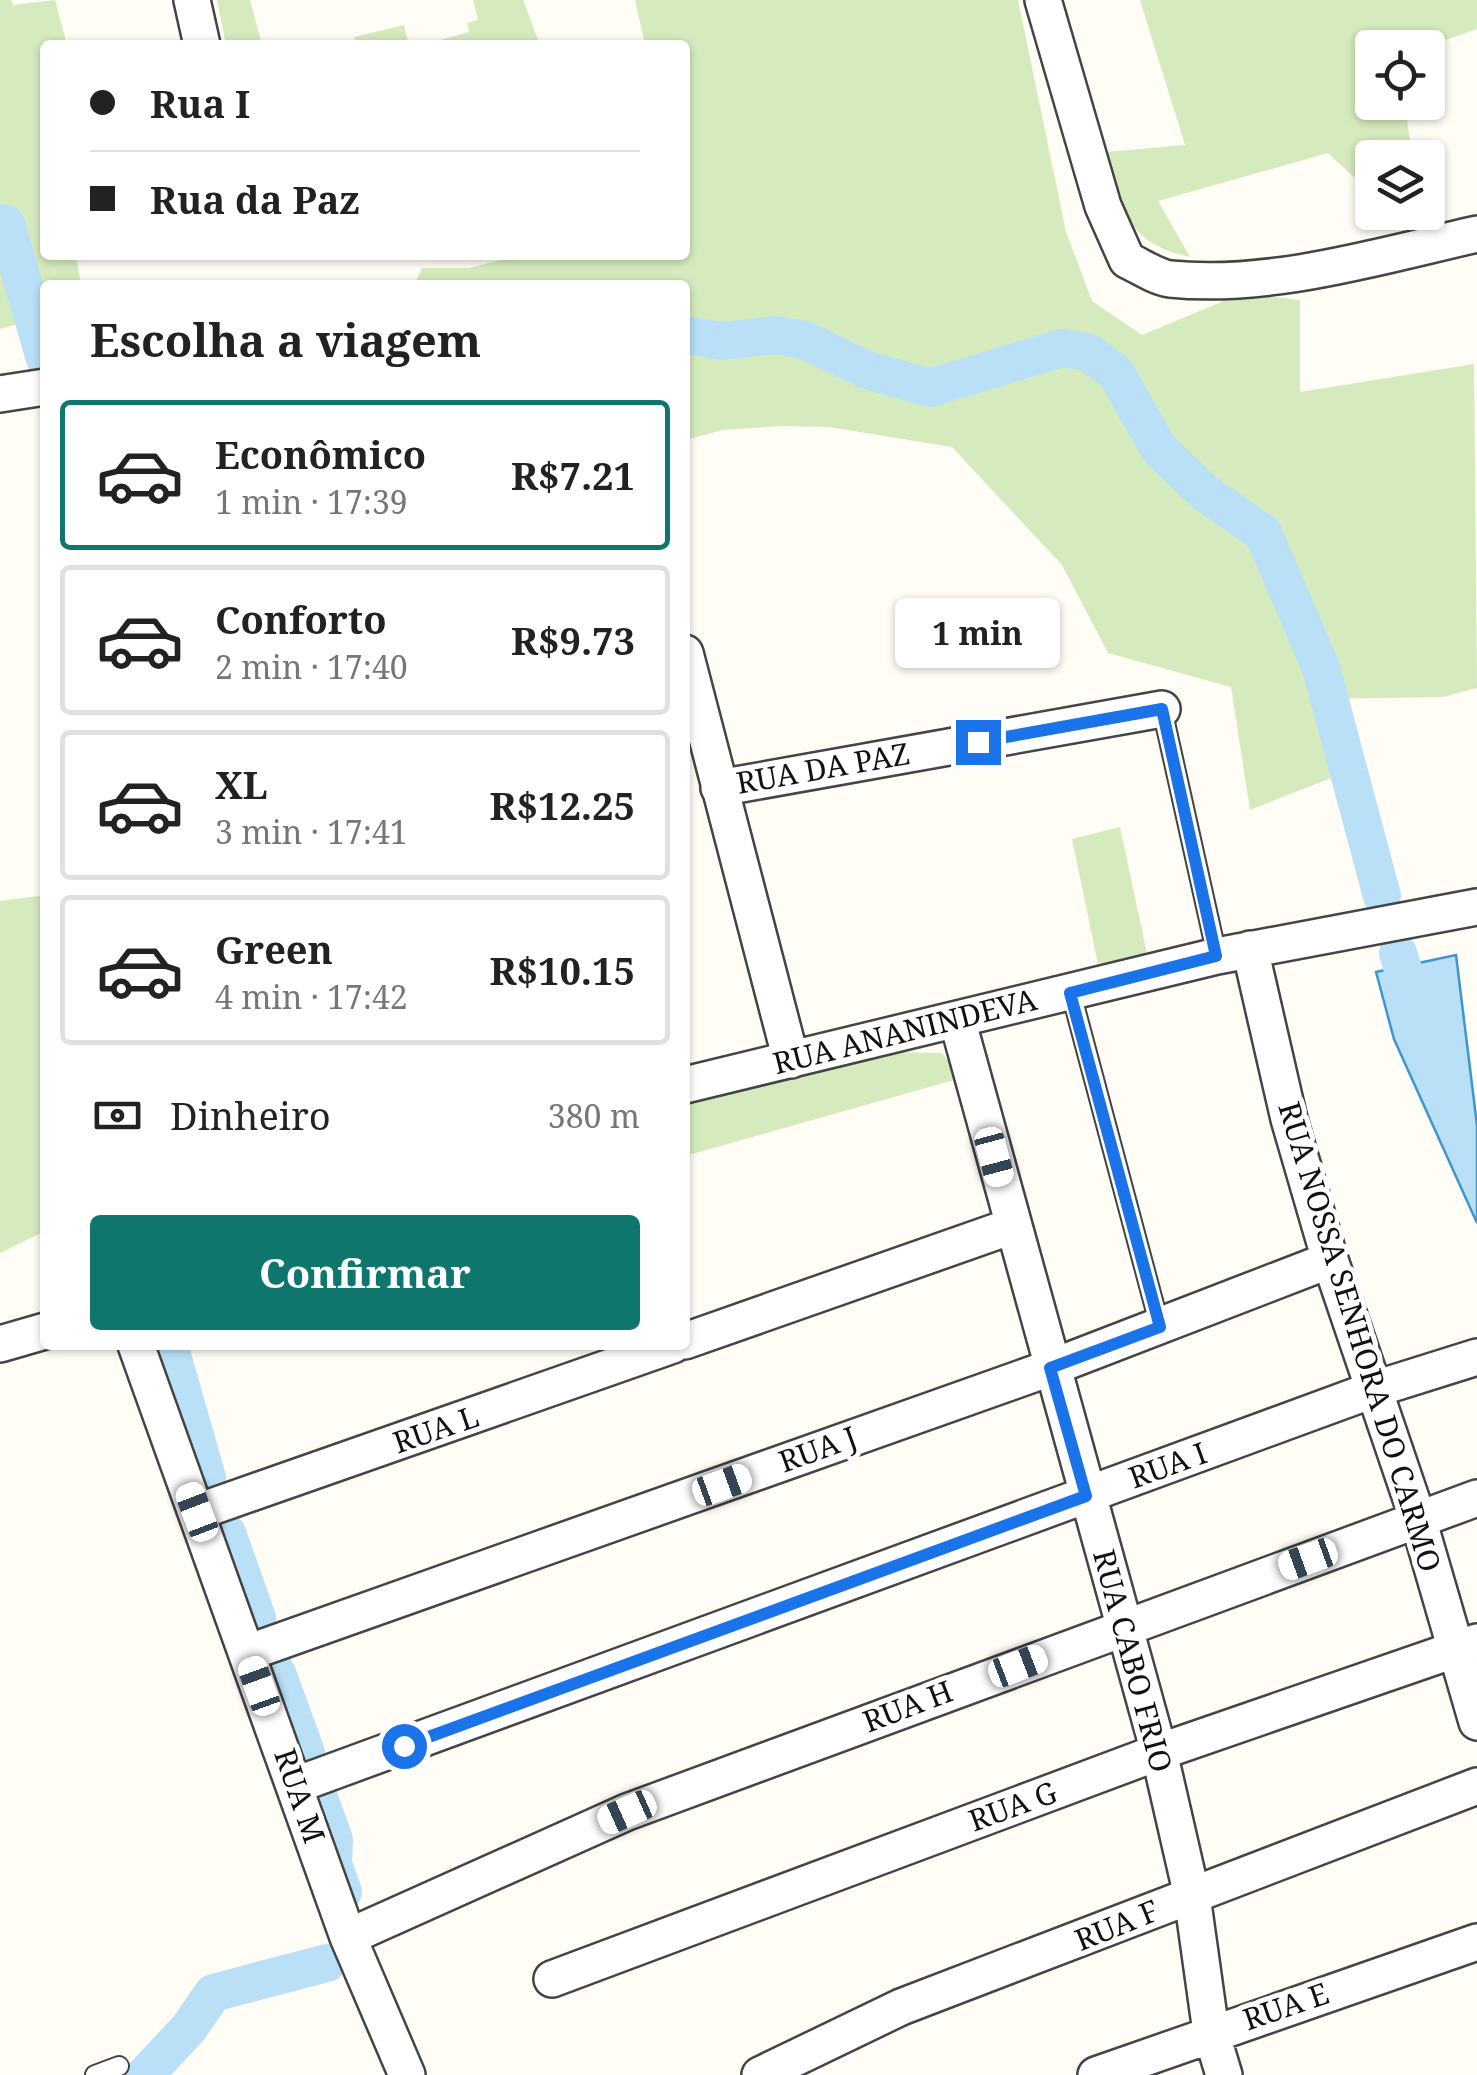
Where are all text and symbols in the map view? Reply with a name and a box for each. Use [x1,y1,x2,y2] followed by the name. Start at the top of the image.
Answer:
[1355,30,1445,230] map controls
[1355,30,1445,120] button: locate
[150,77,250,129] text: Rua I
[1355,140,1445,230] button: layers
[150,173,360,225] text: Rua da Paz
[90,309,481,370] text: Escolha a viagem
[215,428,426,480] text: Econômico
[95,430,185,520] icon: car
[511,449,635,501] text: R$7.21
[215,480,408,523] text: 1 min · 17:39
[215,593,387,645] text: Conforto
[95,595,185,685] icon: car
[896,597,1060,667] callout: 1 min
[932,611,1023,654] text: 1 min
[511,614,635,666] text: R$9.73
[215,645,408,688] text: 2 min · 17:40
[956,720,1001,765] route end
[733,732,912,803] street label: RUA DA PAZ
[215,758,268,810] text: XL
[95,760,185,850] icon: car
[489,779,635,831] text: R$12.25
[215,810,408,853] text: 3 min · 17:41
[215,923,333,975] text: Green
[95,925,185,1015] icon: car
[489,944,635,996] text: R$10.15
[215,975,408,1018] text: 4 min · 17:42
[769,978,1041,1083] street label: RUA ANANINDEVA
[90,1088,145,1143] icon: cash
[170,1089,331,1141] text: Dinheiro
[548,1094,640,1137] text: 380 m
[1269,1097,1452,1577] street label: RUA NOSSA SENHORA DO CARMO
[972,1124,1016,1190] car
[90,1215,640,1330] button: Confirmar
[387,1395,484,1462] street label: RUA L
[773,1416,862,1482] street label: RUA J
[1123,1432,1212,1498] street label: RUA I
[689,1461,755,1509] car
[172,1479,222,1545] car
[1275,1535,1341,1583] car
[1084,1545,1183,1777] street label: RUA CABO FRIO
[985,1641,1051,1691] car
[235,1653,283,1719] car
[857,1670,958,1741] street label: RUA H
[382,1724,427,1769] route start
[265,1743,336,1848] street label: RUA M
[963,1771,1062,1840] street label: RUA G
[593,1786,661,1838] car
[1068,1889,1164,1960] street label: RUA F
[1237,1972,1334,2039] street label: RUA E

